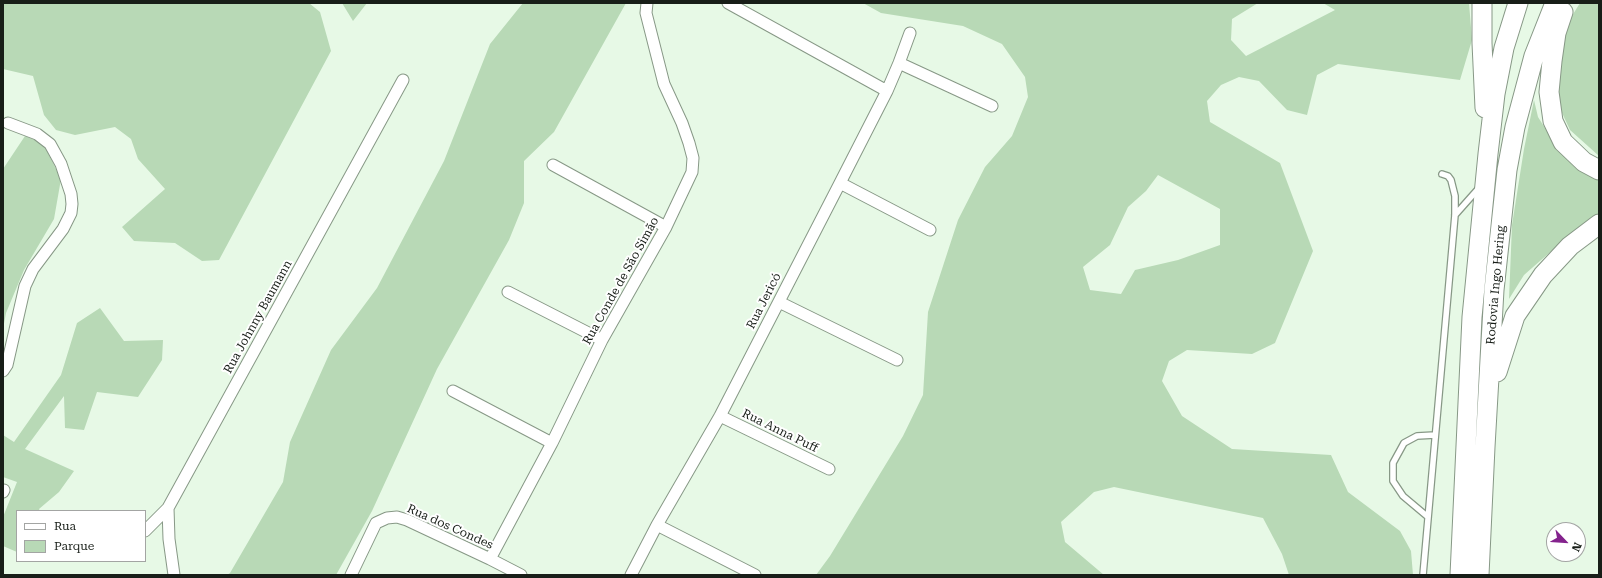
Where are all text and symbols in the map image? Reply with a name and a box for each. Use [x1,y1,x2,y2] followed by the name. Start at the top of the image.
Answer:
[580,215,662,347] street label: Rua Conde de São Simão
[1484,225,1508,345] street label: Rodovia Ingo Hering
[221,258,295,376] street label: Rua Johnny Baumann
[744,270,784,332] street label: Rua Jericó
[740,406,820,456] street label: Rua Anna Puff
[405,502,495,552] street label: Rua dos Condes
[16,510,146,562] legend
[54,519,76,533] text: Rua
[1546,522,1586,562] north arrow
[54,539,94,553] text: Parque
[1569,540,1584,553] text: N

